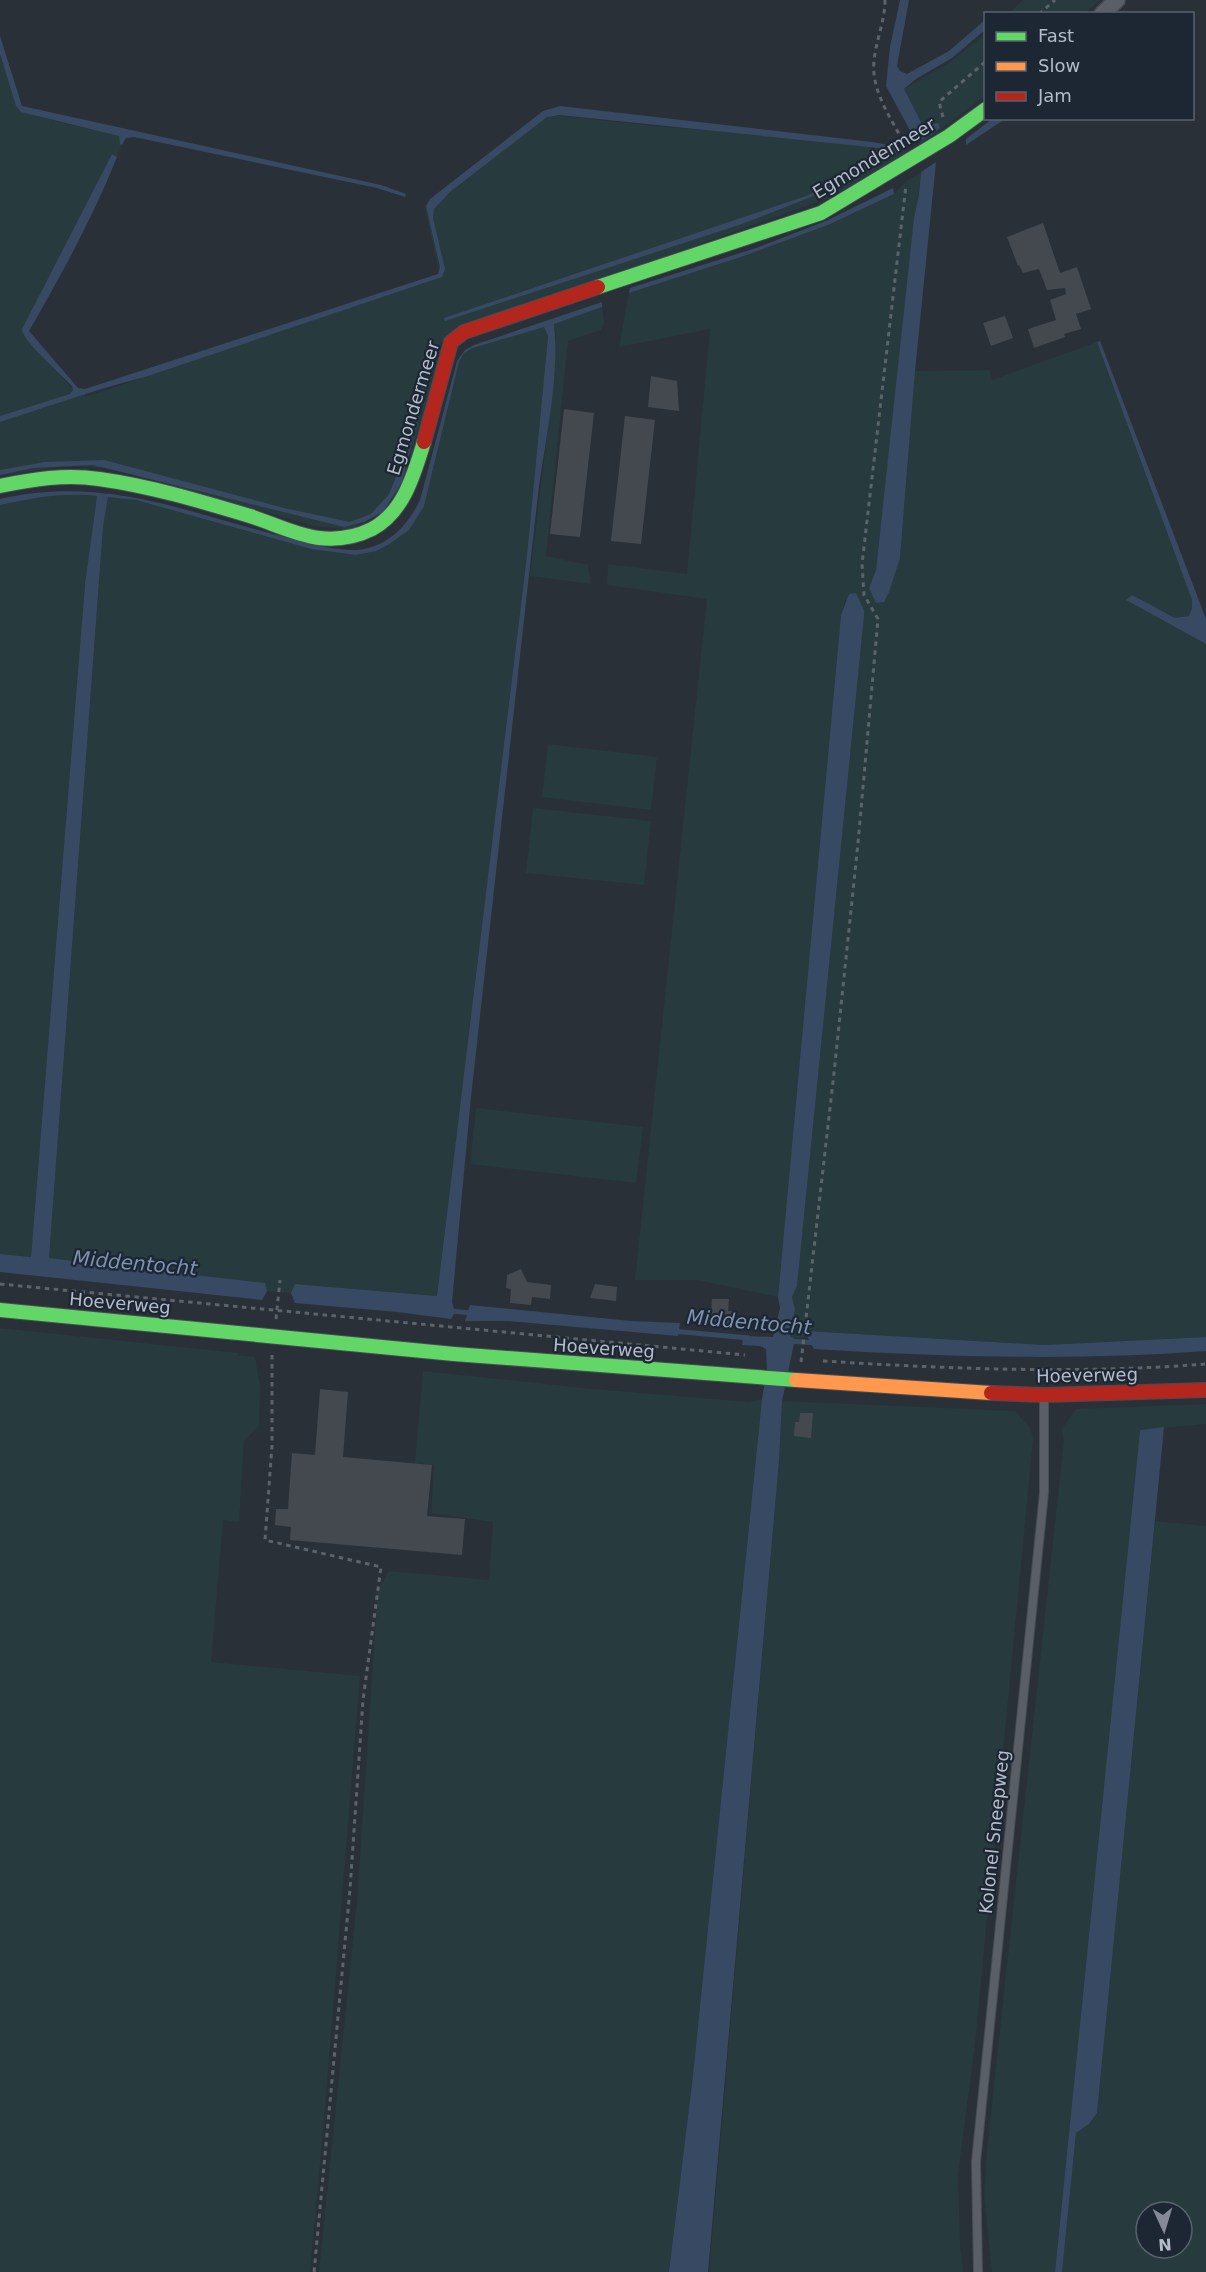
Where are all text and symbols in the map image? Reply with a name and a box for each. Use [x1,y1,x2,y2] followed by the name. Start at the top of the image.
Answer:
[984,12,1194,120] legend
[1038,25,1074,46] text: Fast
[1038,55,1080,76] text: Slow
[1037,85,1072,106] text: Jam
[809,113,940,203] street label: Egmondermeer
[383,338,444,478] street label: Egmondermeer
[72,1246,199,1280] water label: Middentocht
[68,1288,172,1318] street label: Hoeverweg
[686,1305,813,1339] water label: Middentocht
[552,1334,656,1362] street label: Hoeverweg
[1036,1364,1138,1386] street label: Hoeverweg
[975,1749,1013,1915] street label: Kolonel Sneepweg
[1134,2200,1194,2260] north arrow
[1158,2235,1172,2254] text: N

